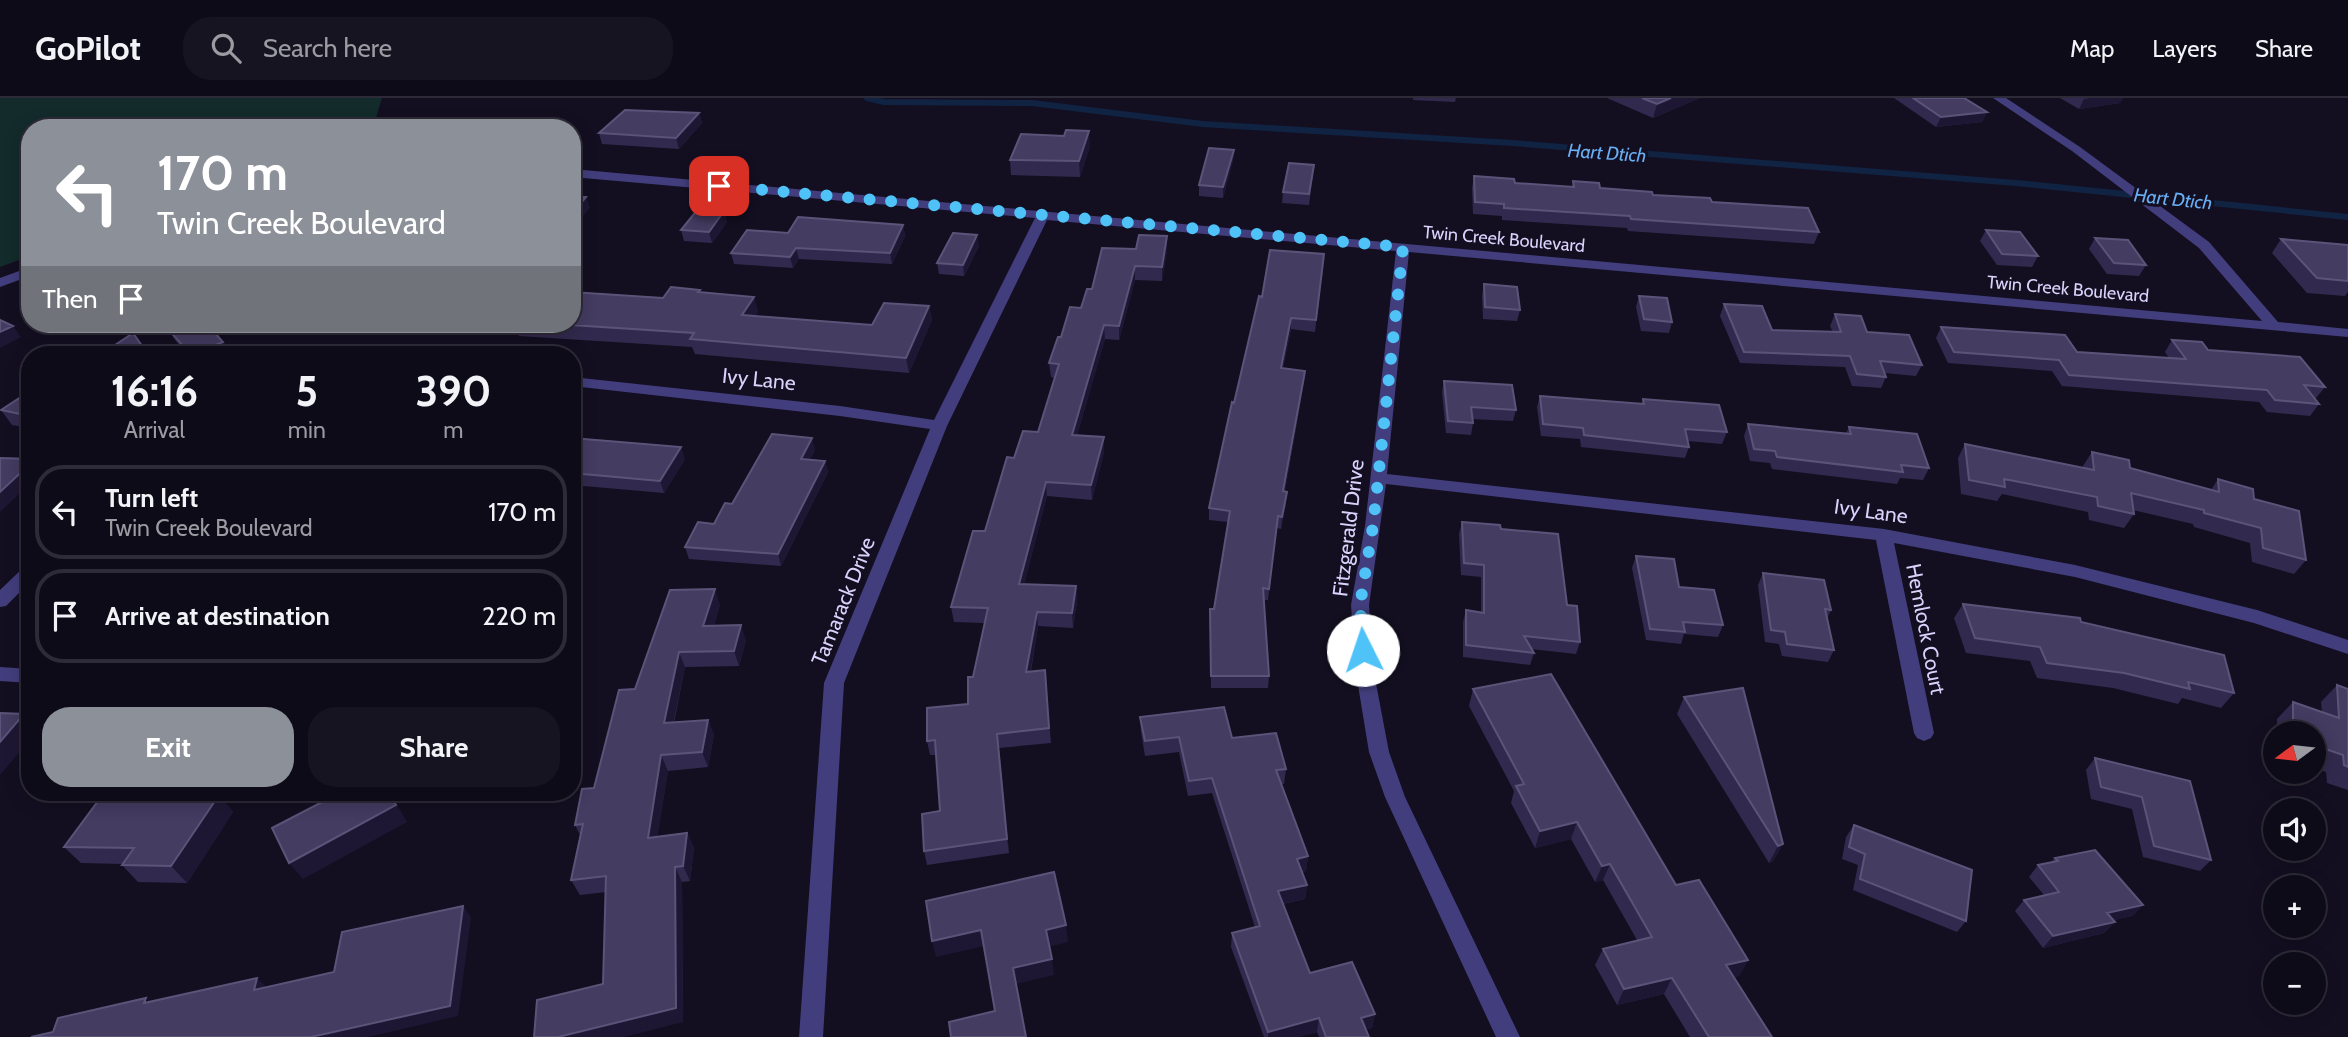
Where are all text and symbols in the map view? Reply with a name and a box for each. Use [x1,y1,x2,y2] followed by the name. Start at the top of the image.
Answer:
[183,17,673,80] search box
[35,28,141,68] text: GoPilot
[207,29,245,67] icon: search
[263,32,392,64] text: Search here
[2070,34,2114,63] text: Map
[2152,34,2217,63] text: Layers
[2255,34,2313,63] text: Share
[1567,139,1647,167] water label: Hart Dtich
[157,143,288,202] text: 170 m
[42,147,133,238] icon: left
[689,156,749,216] pin
[700,167,738,205] icon: arrive
[2133,183,2213,215] water label: Hart Dtich
[157,203,446,242] text: Twin Creek Boulevard
[1422,221,1586,257] street label: Twin Creek Boulevard
[1986,271,2150,307] street label: Twin Creek Boulevard
[112,280,150,318] icon: arrive
[42,283,98,315] text: Then
[721,363,797,395] street label: Ivy Lane
[111,365,198,417] text: 16:16
[296,365,318,417] text: 5
[415,365,491,417] text: 390
[124,416,185,444] text: Arrival
[288,416,326,444] text: min
[443,416,463,444] text: m
[1327,458,1369,598] street label: Fitzgerald Drive
[105,482,198,514] text: Turn left
[46,493,84,531] icon: left
[1833,493,1910,529] street label: Ivy Lane
[488,496,556,528] text: 170 m
[105,514,313,542] text: Twin Creek Boulevard
[806,533,880,669] street label: Tamarack Drive
[1901,561,1951,697] street label: Hemlock Court
[46,597,84,635] icon: arrive
[105,600,330,632] text: Arrive at destination
[482,600,556,632] text: 220 m
[1326,613,1400,687] position arrow
[42,707,294,787] button: Exit
[308,707,560,787] button: Share
[2263,721,2326,784] north arrow
[2263,721,2326,1015] map controls
[2263,798,2326,861] button: sound
[2263,875,2326,938] button: +
[2263,952,2326,1015] button: −

